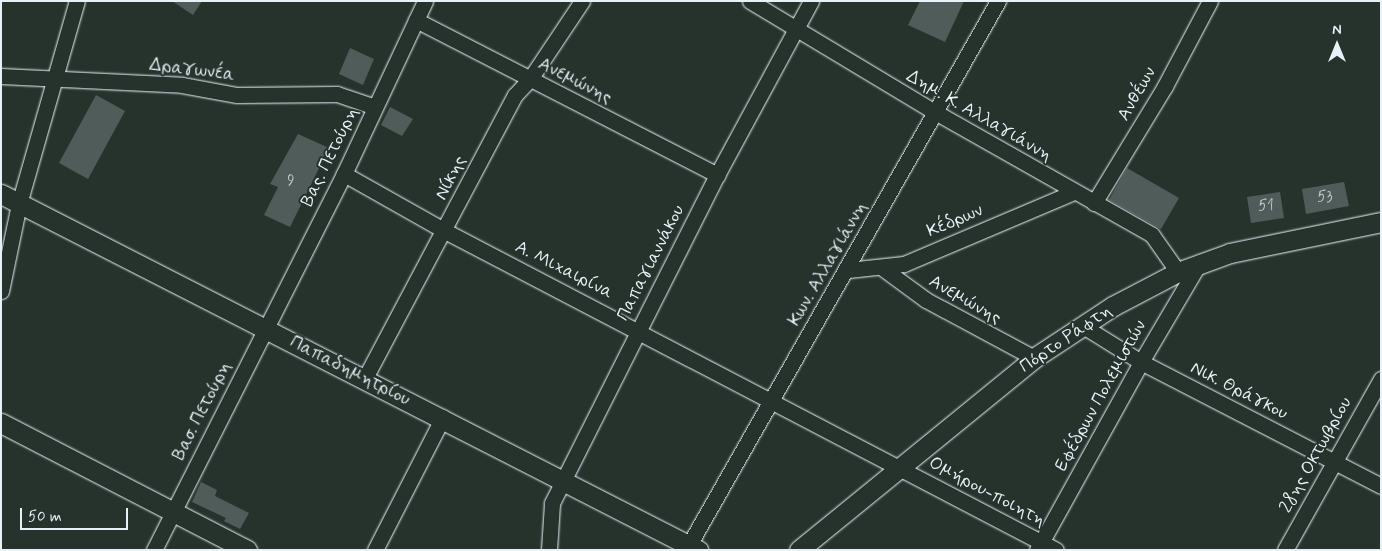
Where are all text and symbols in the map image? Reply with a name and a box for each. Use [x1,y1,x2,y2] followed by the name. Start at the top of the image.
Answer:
[1312,20,1362,70] north arrow
[1332,21,1342,39] text: N
[535,53,615,109] street label: Ανεμώνης
[148,54,236,86] street label: Δραγωνέα
[1113,63,1161,125] street label: Ανθέων
[902,66,1056,166] street label: Δημ. Κ. Αλλαγιάννη
[297,104,363,210] street label: Βας. Πετούρη
[431,152,471,204] street label: Νίκης
[287,173,295,191] house number: 9
[1317,189,1333,207] house number: 53
[784,198,872,330] street label: Κων. Αλλαγιάννη
[1258,198,1274,216] house number: 51
[924,200,986,242] street label: Κέδρων
[613,201,689,325] street label: Παπαγιαννάκου
[512,236,616,304] street label: Α. Μιχαιρίνα
[925,271,1005,329] street label: Ανεμώνης
[1016,300,1116,378] street label: Πόρτο Ράφτη
[1050,317,1152,475] street label: Εφέδρων Πολεμιστών
[286,331,414,411] street label: Παπαδημητρίου
[1187,357,1291,425] street label: Νικ. Θράγκου
[168,358,236,464] street label: Βασ. Πετούρη
[1275,393,1357,517] street label: 28ης Οκτωβρίου
[925,452,1049,532] street label: Ομήρου-ποιητη
[22,498,130,530] scale bar
[28,507,62,527] text: 50 m

